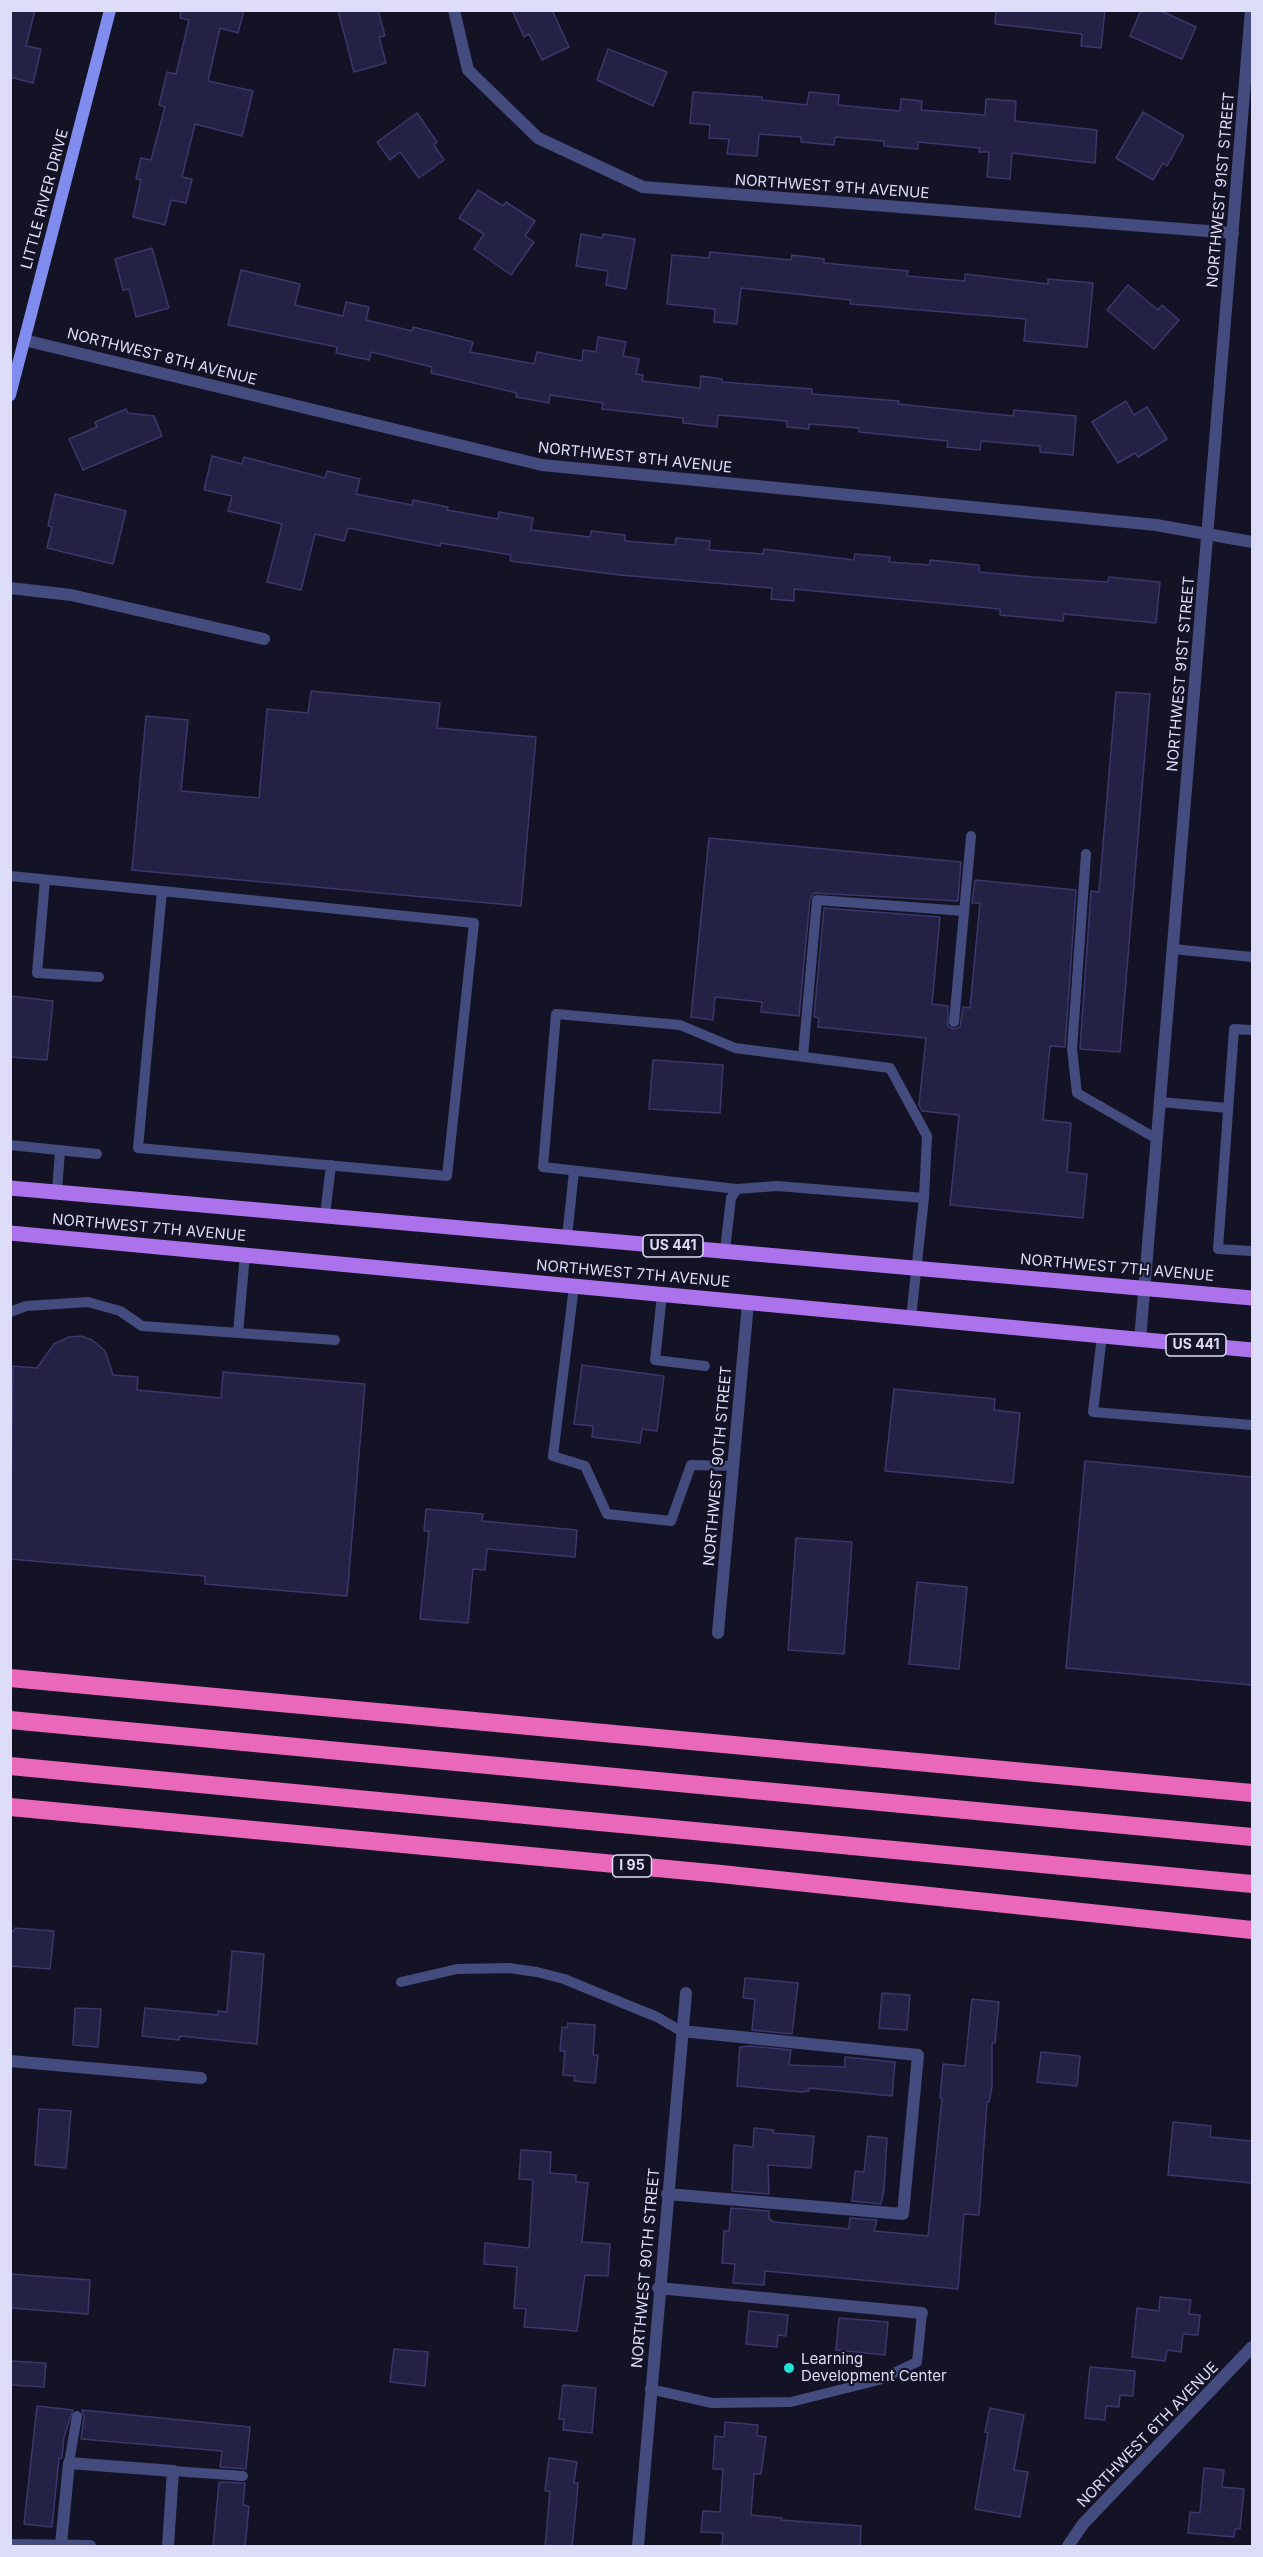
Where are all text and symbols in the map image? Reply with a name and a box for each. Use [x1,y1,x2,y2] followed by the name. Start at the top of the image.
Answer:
[1203,91,1239,289] street label: NORTHWEST 91ST STREET
[18,127,72,271] street label: LITTLE RIVER DRIVE
[734,171,930,203] street label: NORTHWEST 9TH AVENUE
[65,325,259,389] street label: NORTHWEST 8TH AVENUE
[537,439,733,477] street label: NORTHWEST 8TH AVENUE
[1163,575,1199,773] street label: NORTHWEST 91ST STREET
[51,1211,247,1245] street label: NORTHWEST 7TH AVENUE
[643,1235,703,1257] road number: US 441
[1019,1251,1215,1285] street label: NORTHWEST 7TH AVENUE
[535,1257,731,1291] street label: NORTHWEST 7TH AVENUE
[1166,1334,1226,1356] road number: US 441
[700,1365,736,1567] street label: NORTHWEST 90TH STREET
[612,1855,652,1877] road number: I 95
[628,2167,664,2369] street label: NORTHWEST 90TH STREET
[801,2350,947,2385] place label: Learning Development Center
[1074,2359,1222,2511] street label: NORTHWEST 6TH AVENUE
[782,2361,796,2375] marker: Learning Development Center

